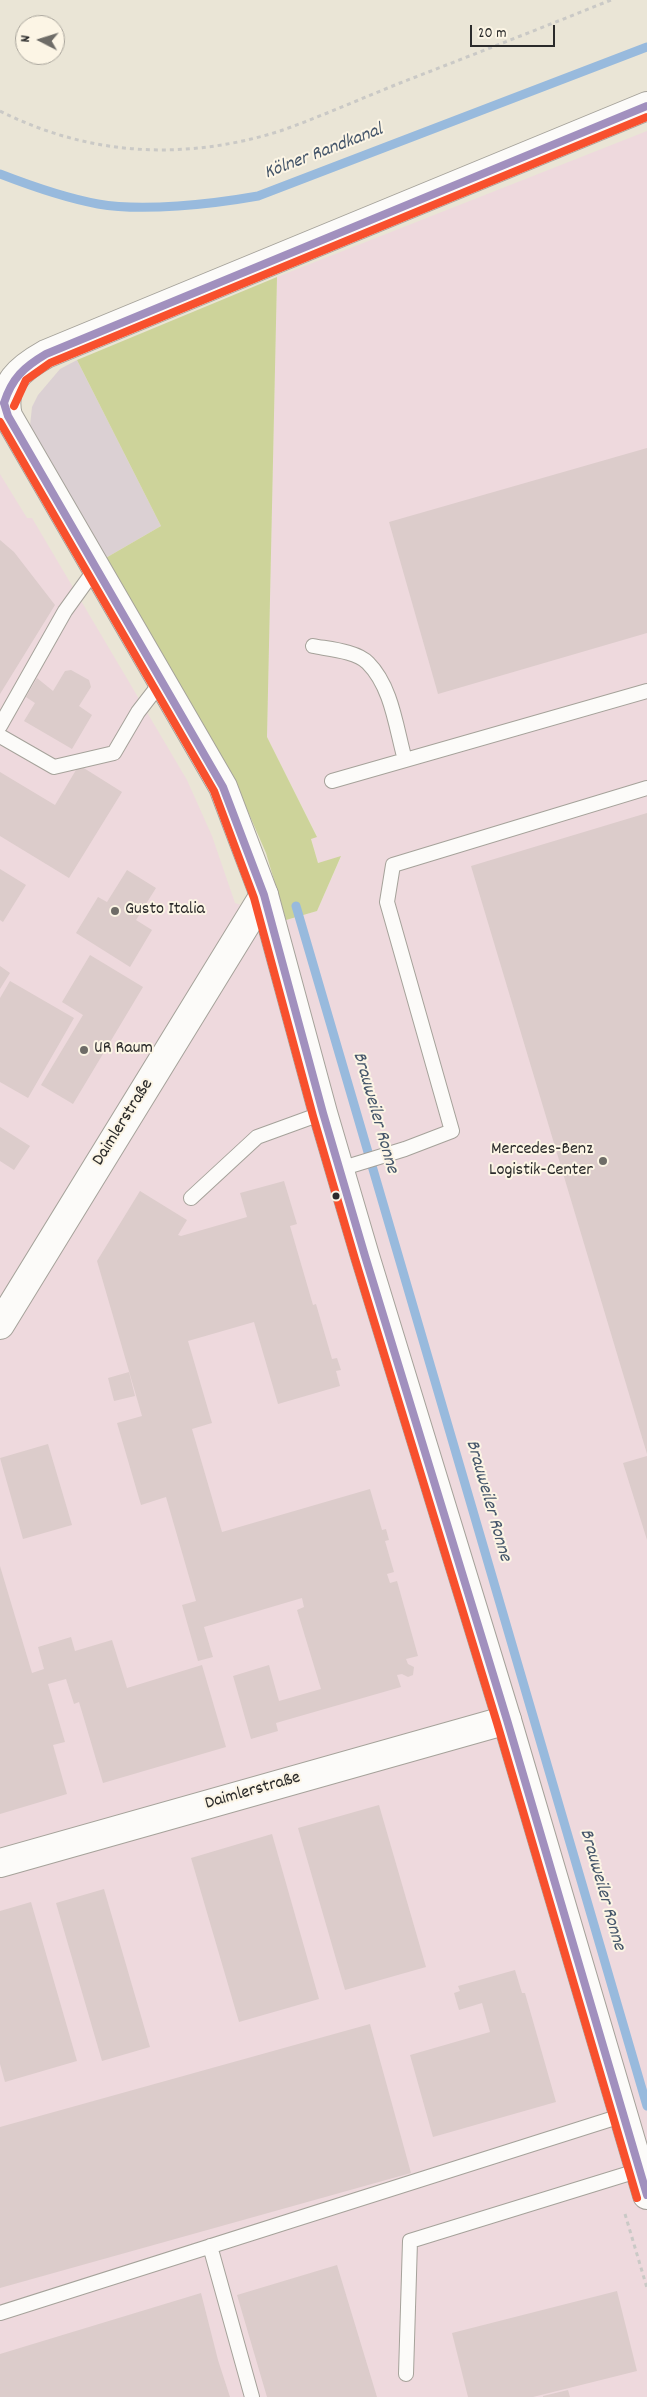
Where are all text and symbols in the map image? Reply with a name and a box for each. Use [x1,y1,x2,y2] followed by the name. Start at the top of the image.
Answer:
[15,15,65,65] north arrow
[472,15,557,47] scale bar
[478,23,506,45] text: 20 m
[16,34,36,43] text: N
[262,120,386,186] water label: Kölner Randkanal
[125,900,205,922] place label: Gusto Italia
[109,905,121,917] marker: Gusto Italia
[94,1039,153,1061] place label: UR Raum
[78,1044,90,1056] marker: UR Raum
[346,1050,402,1176] water label: Brauweiler Ronne
[89,1076,159,1170] street label: Daimlerstraße
[489,1140,593,1182] place label: Mercedes-Benz Logistik-Center
[597,1155,609,1167] marker: Mercedes-Benz Logistik-Center
[331,1191,341,1201] unlabelled marker
[459,1438,515,1564] water label: Brauweiler Ronne
[203,1768,303,1816] street label: Daimlerstraße
[573,1827,629,1953] water label: Brauweiler Ronne

